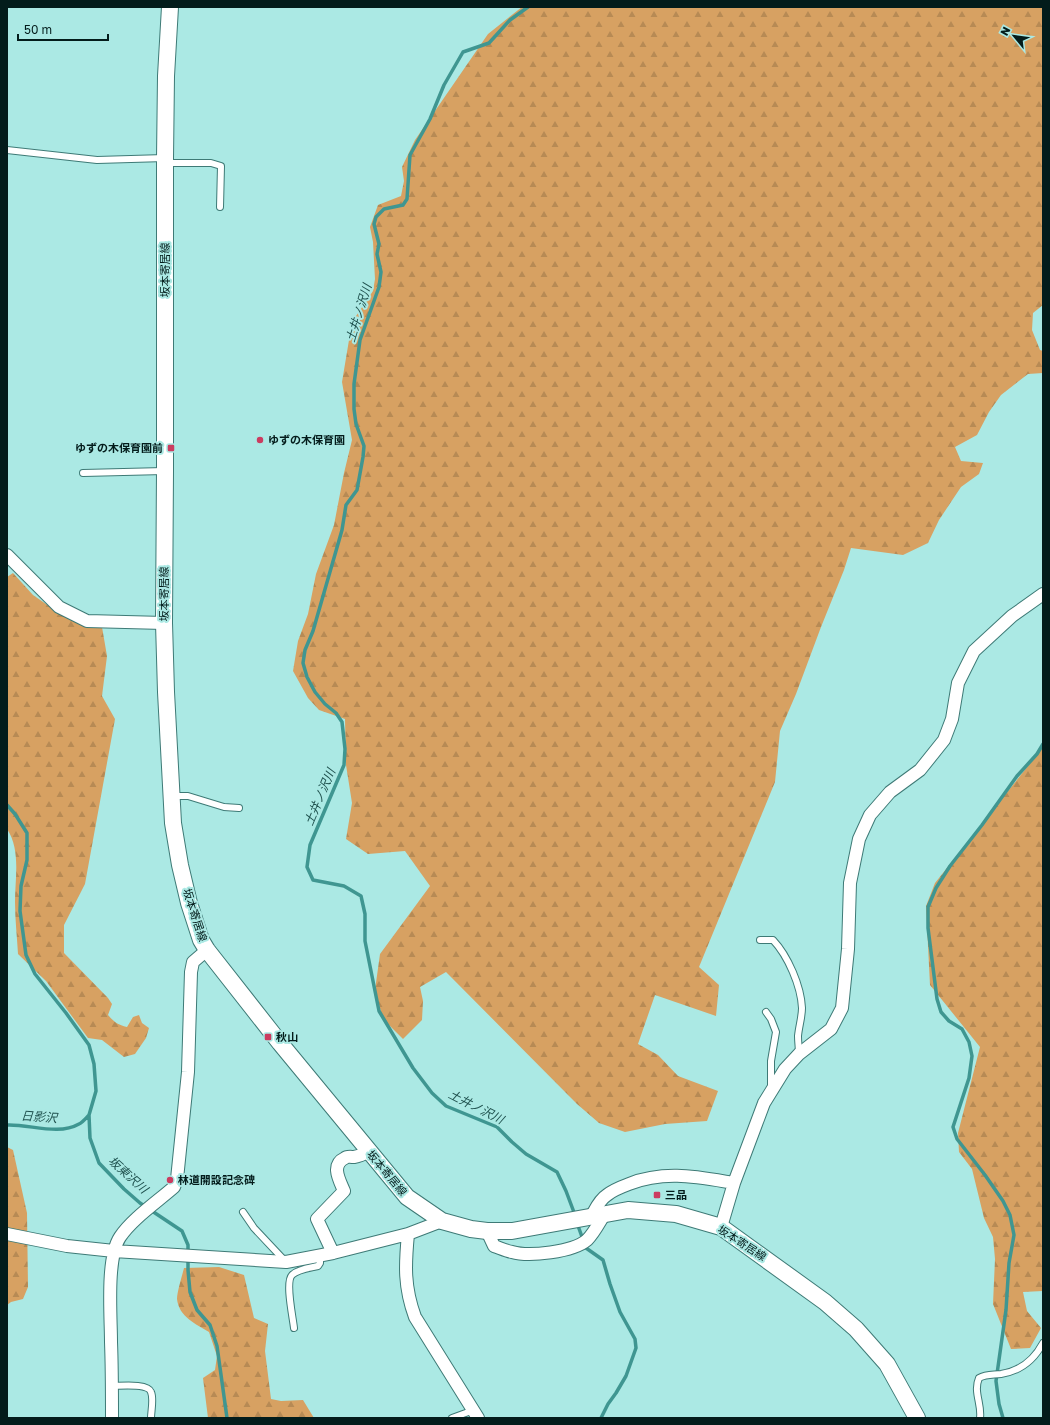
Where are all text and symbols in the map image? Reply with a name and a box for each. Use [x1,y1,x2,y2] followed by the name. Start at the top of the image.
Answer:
[18,16,108,42] scale bar
[994,16,1034,56] north arrow
[24,22,52,37] text: 50 m
[997,24,1013,38] text: N
[158,243,171,298] street label: 坂本寄居線
[343,280,375,344] water label: 土井ノ沢川
[268,433,345,446] place label: ゆずの木保育園
[255,435,265,445] marker: ゆずの木保育園
[75,441,163,454] place label: ゆずの木保育園前
[166,443,176,453] marker: ゆずの木保育園前
[157,567,170,622] street label: 坂本寄居線
[301,764,339,827] water label: 土井ノ沢川
[181,887,210,943] street label: 坂本寄居線
[276,1030,298,1043] place label: 秋山
[263,1032,273,1042] marker: 秋山
[446,1086,508,1128] water label: 土井ノ沢川
[21,1108,60,1125] water label: 日影沢
[365,1147,410,1198] street label: 坂本寄居線
[105,1153,153,1198] water label: 坂東沢川
[178,1173,255,1186] place label: 林道開設記念碑
[165,1175,175,1185] marker: 林道開設記念碑
[665,1188,687,1201] place label: 三品
[652,1190,662,1200] marker: 三品
[716,1222,769,1263] street label: 坂本寄居線

